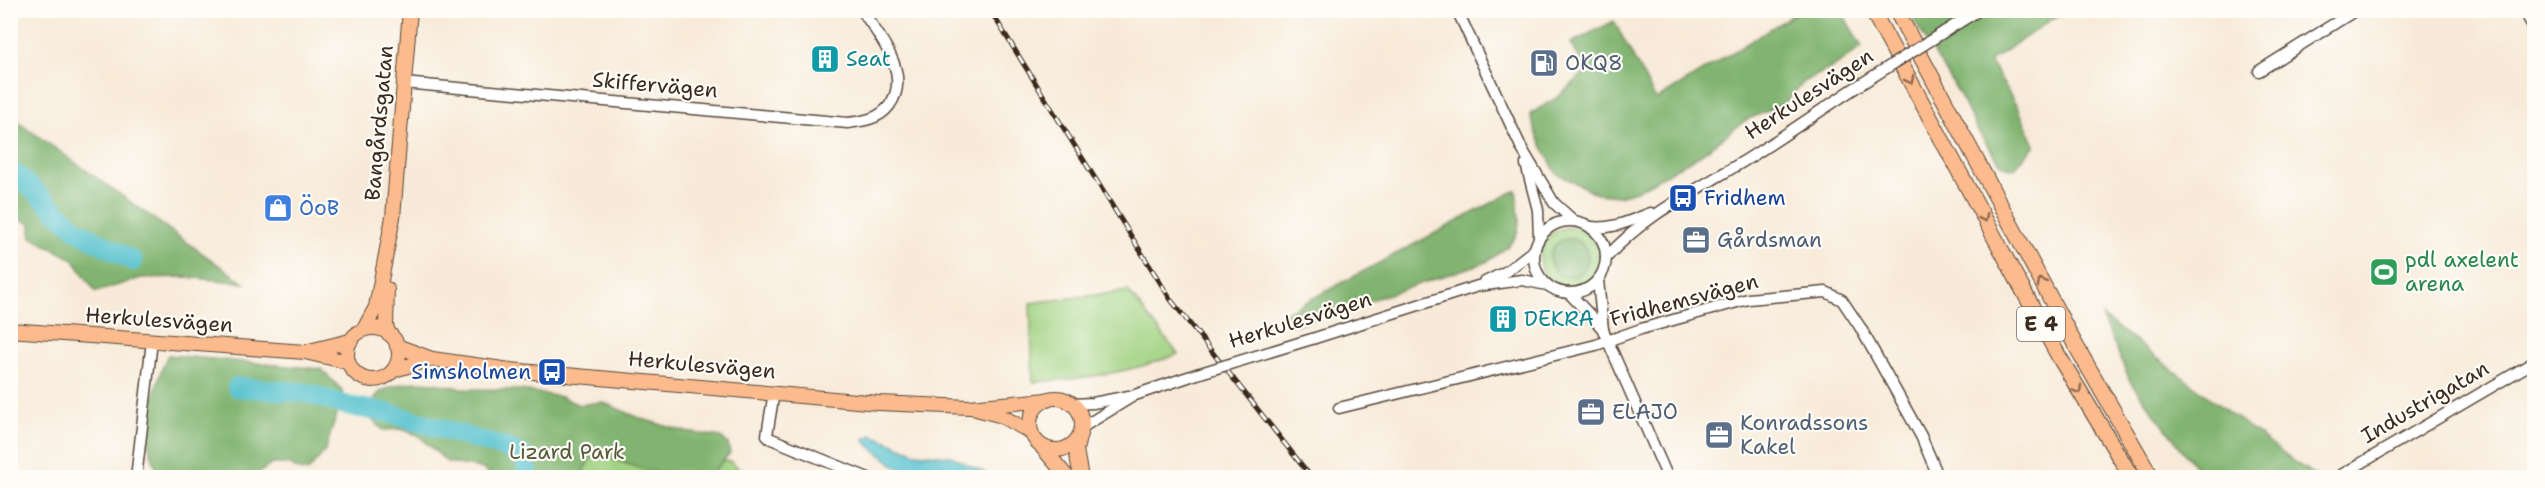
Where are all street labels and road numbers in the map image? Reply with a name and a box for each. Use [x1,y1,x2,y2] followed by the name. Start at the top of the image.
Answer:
[1739,42,1879,146] street label: Herkulesvägen
[358,44,400,202] street label: Bangårdsgatan
[591,66,719,104] street label: Skiffervägen
[1607,267,1761,333] street label: Fridhemsvägen
[1225,285,1375,355] street label: Herkulesvägen
[84,301,234,339] street label: Herkulesvägen
[2017,307,2065,341] road number: E 4
[627,345,777,385] street label: Herkulesvägen
[2356,354,2494,450] street label: Industrigatan

